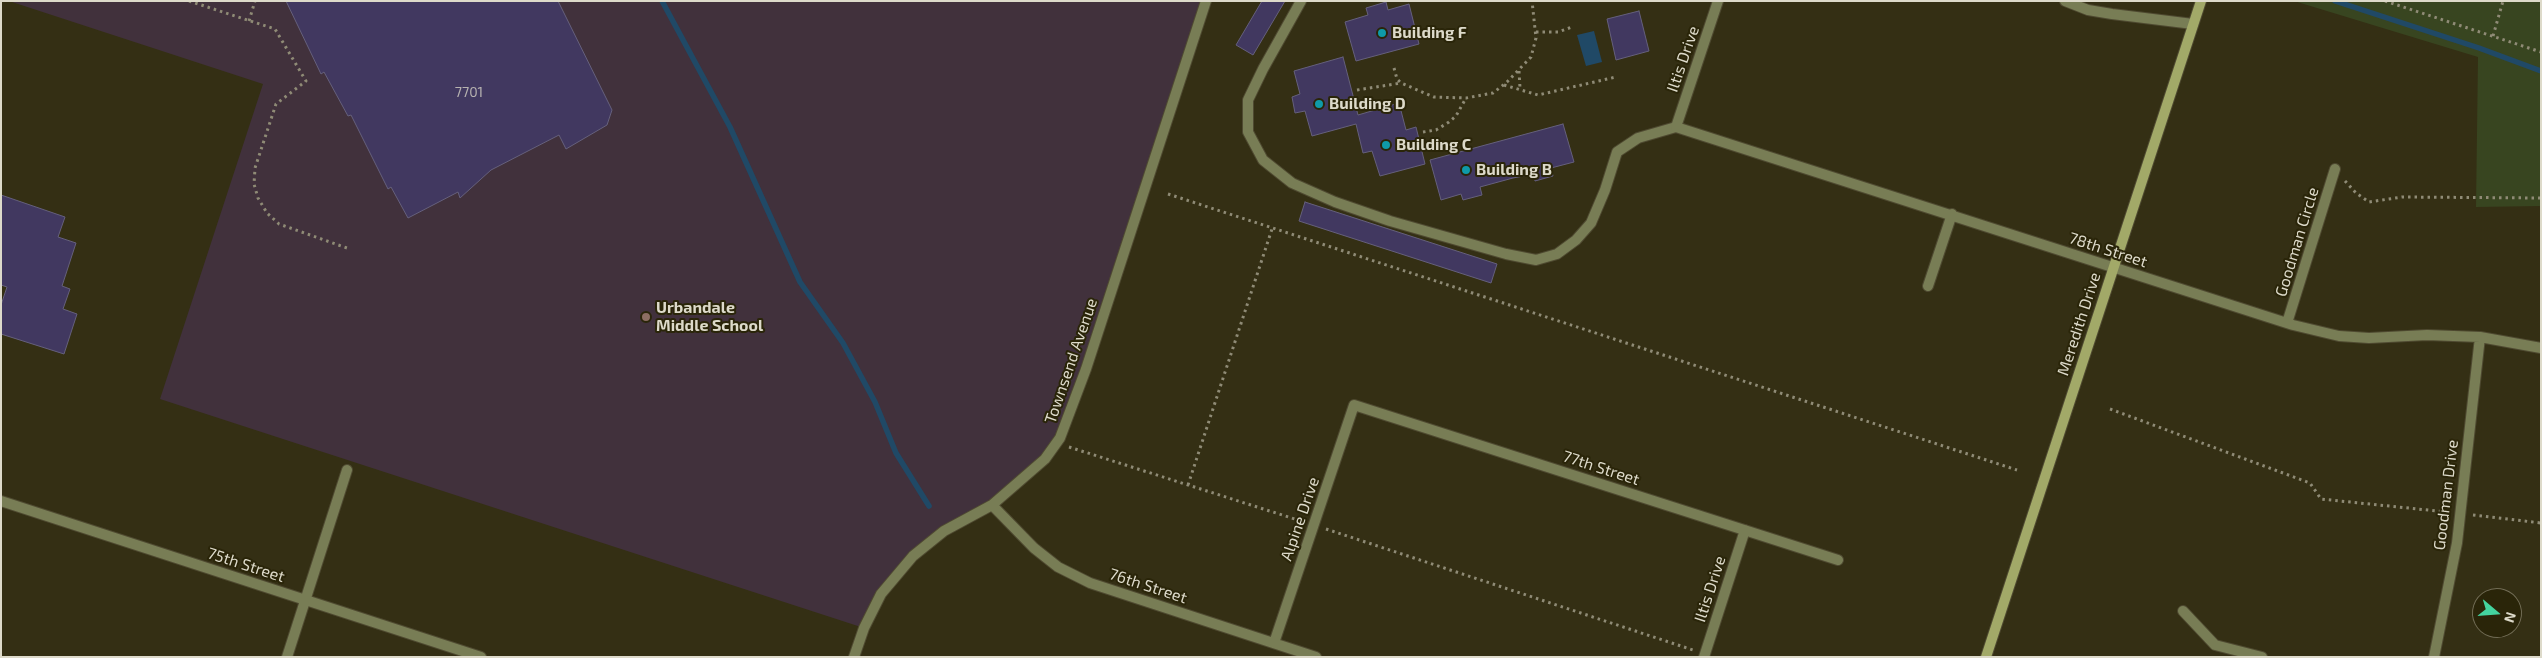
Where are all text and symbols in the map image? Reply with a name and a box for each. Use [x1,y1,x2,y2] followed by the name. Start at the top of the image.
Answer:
[1392,23,1467,43] place label: Building F
[1663,23,1703,95] street label: Iltis Drive
[1376,27,1388,39] marker: Building F
[455,84,483,100] house number: 7701
[1329,94,1406,114] place label: Building D
[1313,98,1325,110] marker: Building D
[1396,135,1471,155] place label: Building C
[1380,139,1392,151] marker: Building C
[1476,160,1552,180] place label: Building B
[1460,164,1472,176] marker: Building B
[2271,185,2323,299] street label: Goodman Circle
[2066,228,2150,272] street label: 78th Street
[2053,270,2105,378] street label: Meredith Drive
[1041,296,1101,426] street label: Townsend Avenue
[656,298,763,336] place label: Urbandale Middle School
[640,311,652,323] marker: Urbandale Middle School
[2430,439,2462,551] street label: Goodman Drive
[1560,447,1642,489] street label: 77th Street
[1277,475,1323,563] street label: Alpine Drive
[205,543,287,587] street label: 75th Street
[1690,553,1730,625] street label: Iltis Drive
[1107,564,1189,608] street label: 76th Street
[2472,588,2522,638] north arrow
[2501,610,2520,625] text: N

